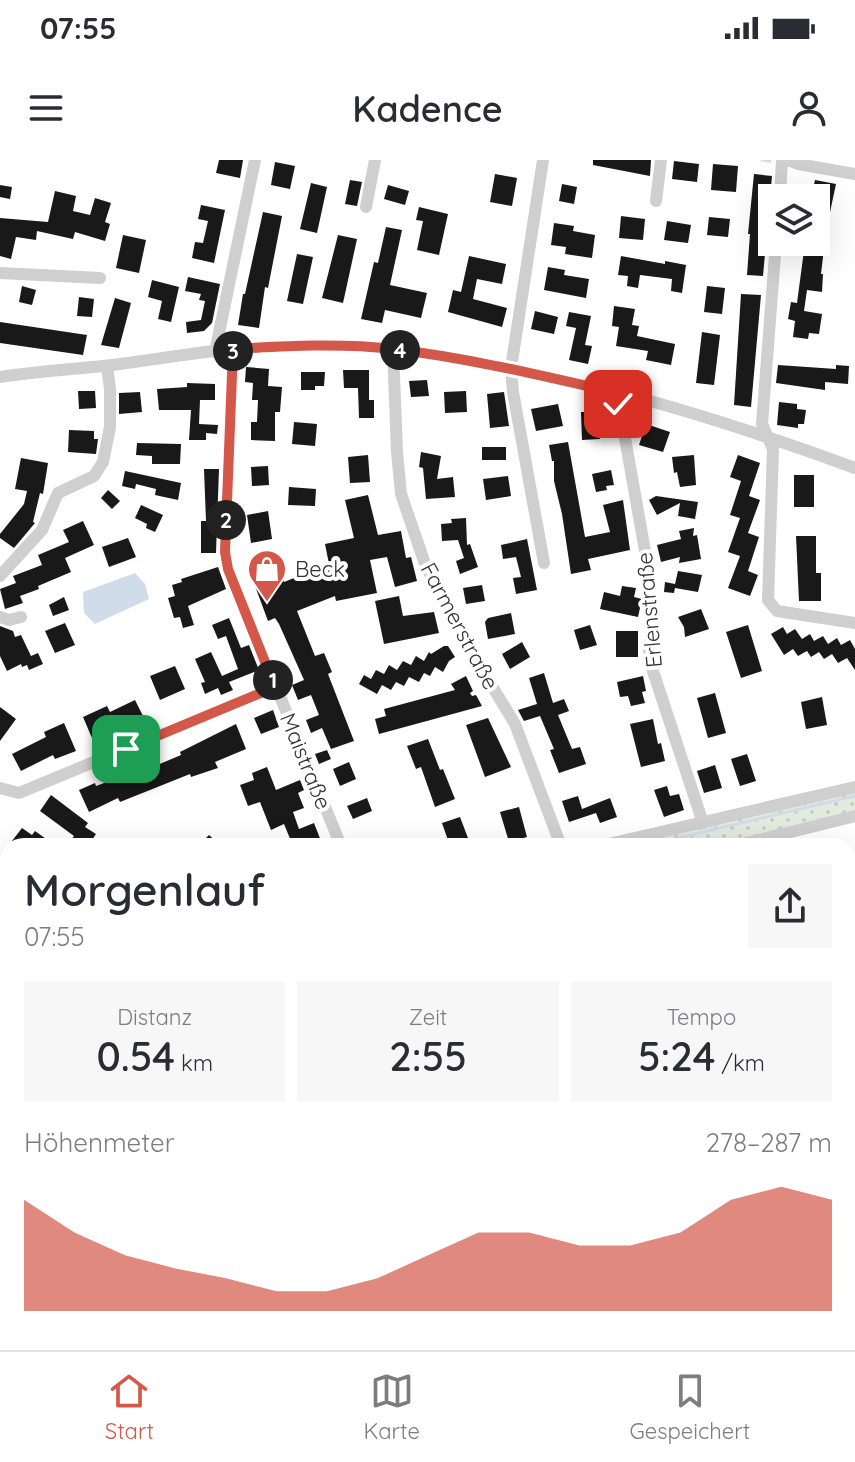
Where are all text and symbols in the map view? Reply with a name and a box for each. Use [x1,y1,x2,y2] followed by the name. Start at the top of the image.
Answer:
[40,9,116,47] text: 07:55
[24,86,68,130] icon: menu
[352,86,503,131] text: Kadence
[787,86,831,130] icon: person
[758,184,830,256] map controls
[758,184,830,256] button: layers
[380,330,420,370] pin: 4
[213,331,253,371] pin: 3
[394,336,406,364] text: 4
[227,337,239,365] text: 3
[584,370,652,438] pin
[596,382,640,426] icon: check
[206,500,246,540] pin: 2
[220,506,232,534] text: 2
[246,548,288,603] shop icon: Beck
[630,551,668,669] street label: Erlenstraße
[295,555,345,583] place label: Beck
[415,558,505,694] street label: Farmerstraße
[253,660,293,700] pin: 1
[269,666,277,694] text: 1
[274,709,338,813] street label: Maistraße
[92,715,160,783] pin
[104,727,148,771] icon: arrive
[24,862,265,917] text: Morgenlauf
[748,864,832,948] button: share
[24,920,85,953] text: 07:55
[117,1003,192,1031] text: Distanz
[409,1003,447,1031] text: Zeit
[666,1003,736,1031] text: Tempo
[96,1031,175,1081] text: 0.54
[389,1031,467,1081] text: 2:55
[638,1031,715,1081] text: 5:24
[175,1049,213,1077] text: km
[715,1049,765,1077] text: /km
[24,1126,175,1159] text: Höhenmeter
[706,1126,832,1159] text: 278–287 m
[105,1369,154,1445] tab: Start
[363,1369,420,1445] tab: Karte
[629,1369,750,1445] tab: Gespeichert

